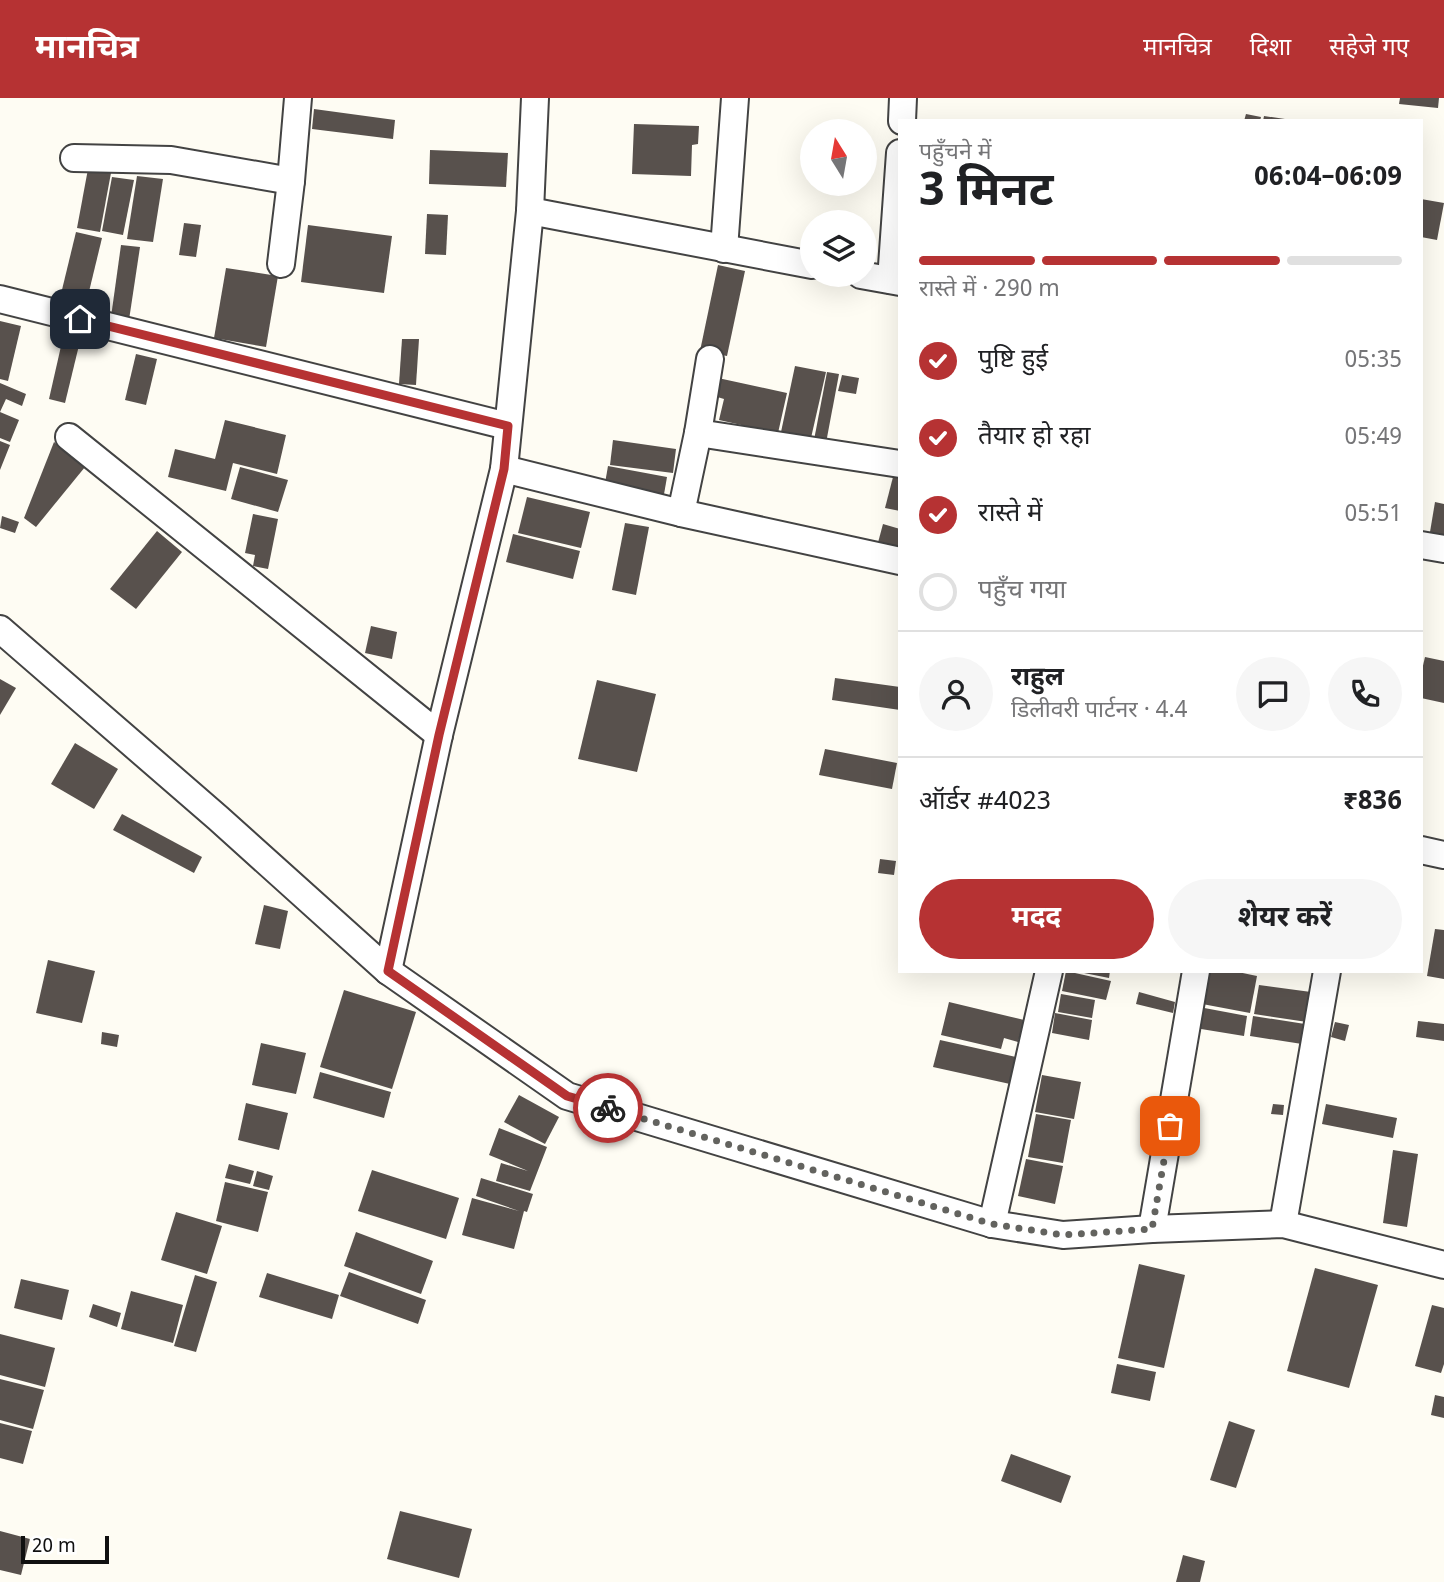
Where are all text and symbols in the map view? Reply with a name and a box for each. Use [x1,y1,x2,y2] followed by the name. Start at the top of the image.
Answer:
[35,28,139,71] text: मानचित्र
[1143,33,1212,65] text: मानचित्र
[1250,33,1291,65] text: दिशा
[1329,33,1409,65] text: सहेजे गए
[800,119,877,196] north arrow
[800,119,877,287] map controls
[919,138,991,168] text: पहुँचने में
[1254,162,1402,196] text: 06:04–06:09
[919,164,1054,224] text: 3 मिनट
[800,210,877,287] button: layers
[919,275,1060,305] text: रास्ते में · 290 m
[50,289,110,349] pin
[61,300,99,338] icon: home
[919,342,957,380] icon: check
[978,344,1048,378] text: पुष्टि हुई
[1345,346,1402,376] text: 05:35
[919,419,957,457] icon: check
[978,421,1091,455] text: तैयार हो रहा
[1345,423,1402,453] text: 05:49
[919,496,957,534] icon: check
[978,498,1043,532] text: रास्ते में
[1345,500,1402,530] text: 05:51
[978,575,1066,609] text: पहुँच गया
[919,657,993,731] button: person
[1236,657,1310,731] button: chat
[1328,657,1402,731] button: phone
[1011,662,1064,696] text: राहुल
[1011,696,1187,726] text: डिलीवरी पार्टनर · 4.4
[919,786,1051,820] text: ऑर्डर #4023
[1343,786,1402,820] text: ₹836
[919,879,1154,959] button: मदद
[1168,879,1402,959] button: शेयर करें
[573,1073,643,1143] courier
[589,1089,627,1127] icon: bike
[1140,1096,1200,1156] pin
[1151,1107,1189,1145] icon: bag
[21,1533,108,1565] scale bar
[32,1535,76,1560] text: 20 m

